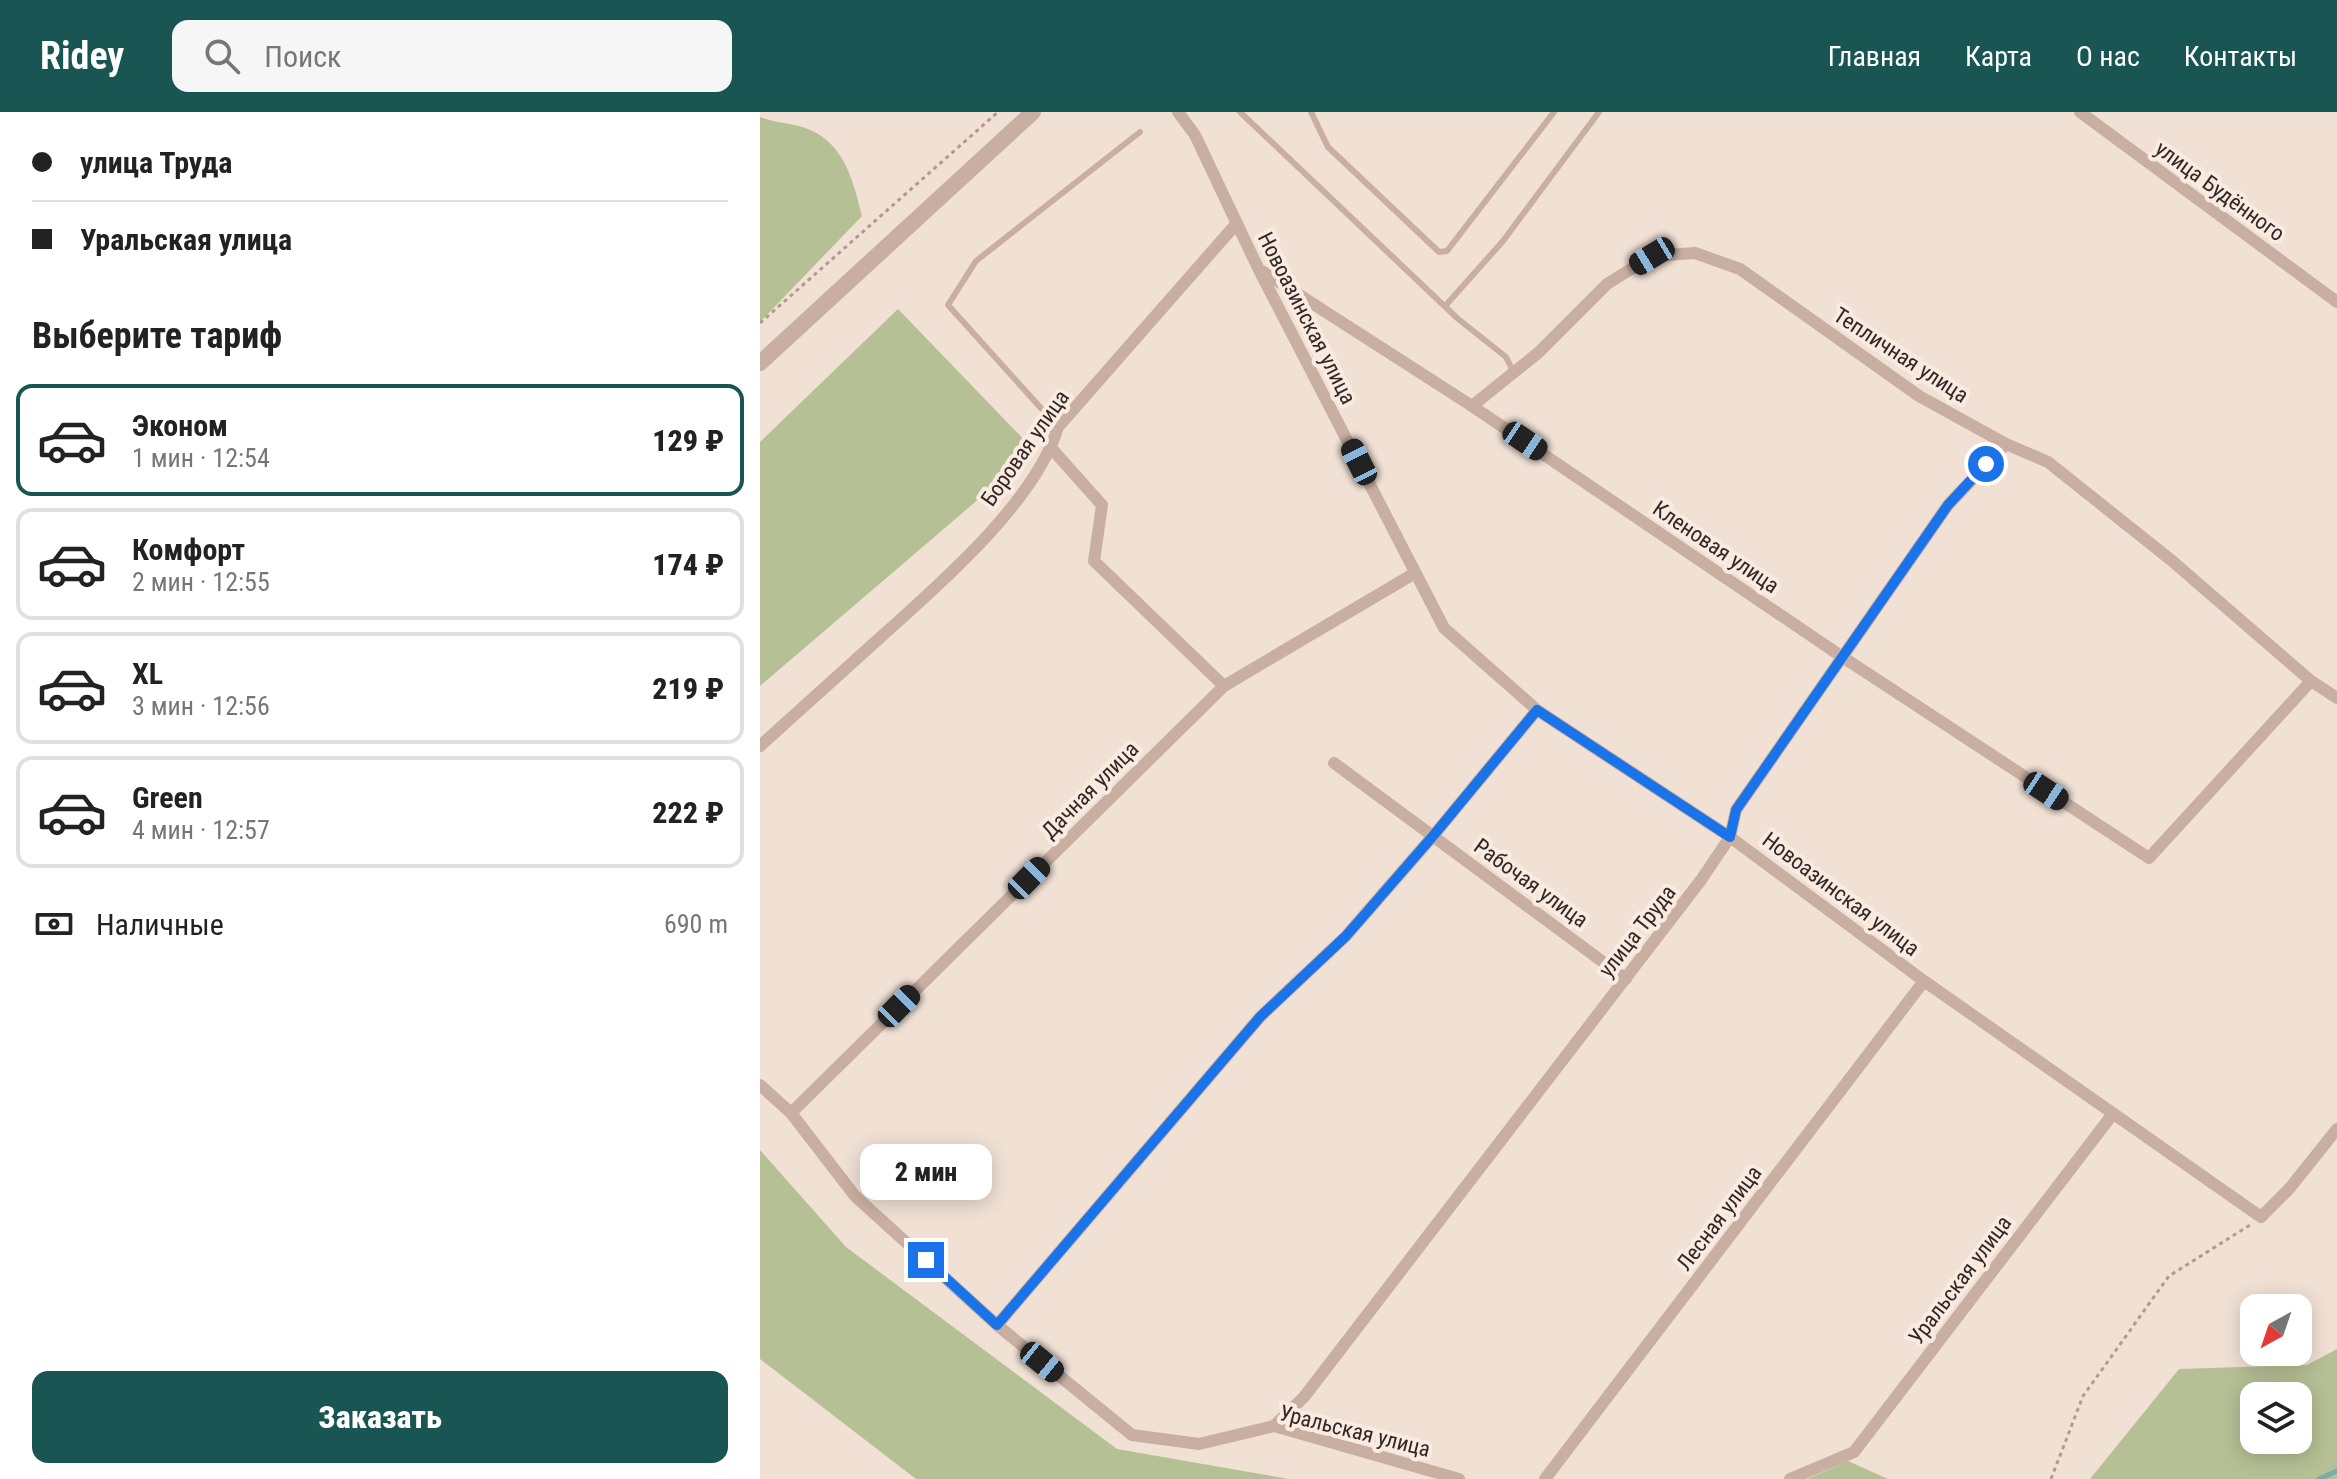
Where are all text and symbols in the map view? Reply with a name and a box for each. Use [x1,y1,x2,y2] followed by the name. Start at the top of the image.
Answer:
[172,20,732,92] search box
[40,34,124,78] text: Ridey
[200,34,244,78] icon: search
[264,39,342,74] text: Поиск
[1828,40,1921,73] text: Главная
[1965,40,2032,73] text: Карта
[2076,40,2140,73] text: О нас
[2184,40,2297,73] text: Контакты
[2151,136,2289,246] street label: улица Будённого
[80,145,232,180] text: улица Труда
[80,222,292,257] text: Уральская улица
[1253,228,1361,408] street label: Новоазинская улица
[1625,233,1679,279] car
[1829,302,1973,408] street label: Тепличная улица
[32,315,282,357] text: Выберите тариф
[976,385,1074,511] street label: Боровая улица
[36,404,108,476] icon: car
[132,408,228,443] text: Эконом
[1498,418,1552,464] car
[652,423,724,458] text: 129 ₽
[1337,435,1381,489] car
[132,443,270,473] text: 1 мин · 12:54
[1968,446,2004,482] route start
[1648,496,1784,598] street label: Кленовая улица
[36,528,108,600] icon: car
[132,532,245,567] text: Комфорт
[652,547,724,582] text: 174 ₽
[132,567,270,597] text: 2 мин · 12:55
[36,652,108,724] icon: car
[132,656,163,691] text: XL
[652,671,724,706] text: 219 ₽
[132,691,270,721] text: 3 мин · 12:56
[1037,737,1143,843] street label: Дачная улица
[2019,768,2073,814] car
[36,776,108,848] icon: car
[132,780,203,815] text: Green
[652,795,724,830] text: 222 ₽
[132,815,270,845] text: 4 мин · 12:57
[1758,827,1924,961] street label: Новоазинская улица
[1469,833,1593,933] street label: Рабочая улица
[1004,853,1054,903] car
[1593,880,1681,982] street label: улица Труда
[32,902,76,946] icon: cash
[96,907,224,942] text: Наличные
[664,909,728,939] text: 690 m
[874,981,924,1031] car
[860,1144,992,1200] callout: 2 мин
[895,1157,957,1187] text: 2 мин
[1672,1161,1766,1275] street label: Лесная улица
[1904,1211,2016,1349] street label: Уральская улица
[908,1242,944,1278] route end
[2240,1294,2312,1366] north arrow
[2240,1294,2312,1454] map controls
[1016,1338,1068,1386] car
[32,1371,728,1463] button: Заказать
[2240,1382,2312,1454] button: layers
[1277,1400,1433,1462] street label: Уральская улица

